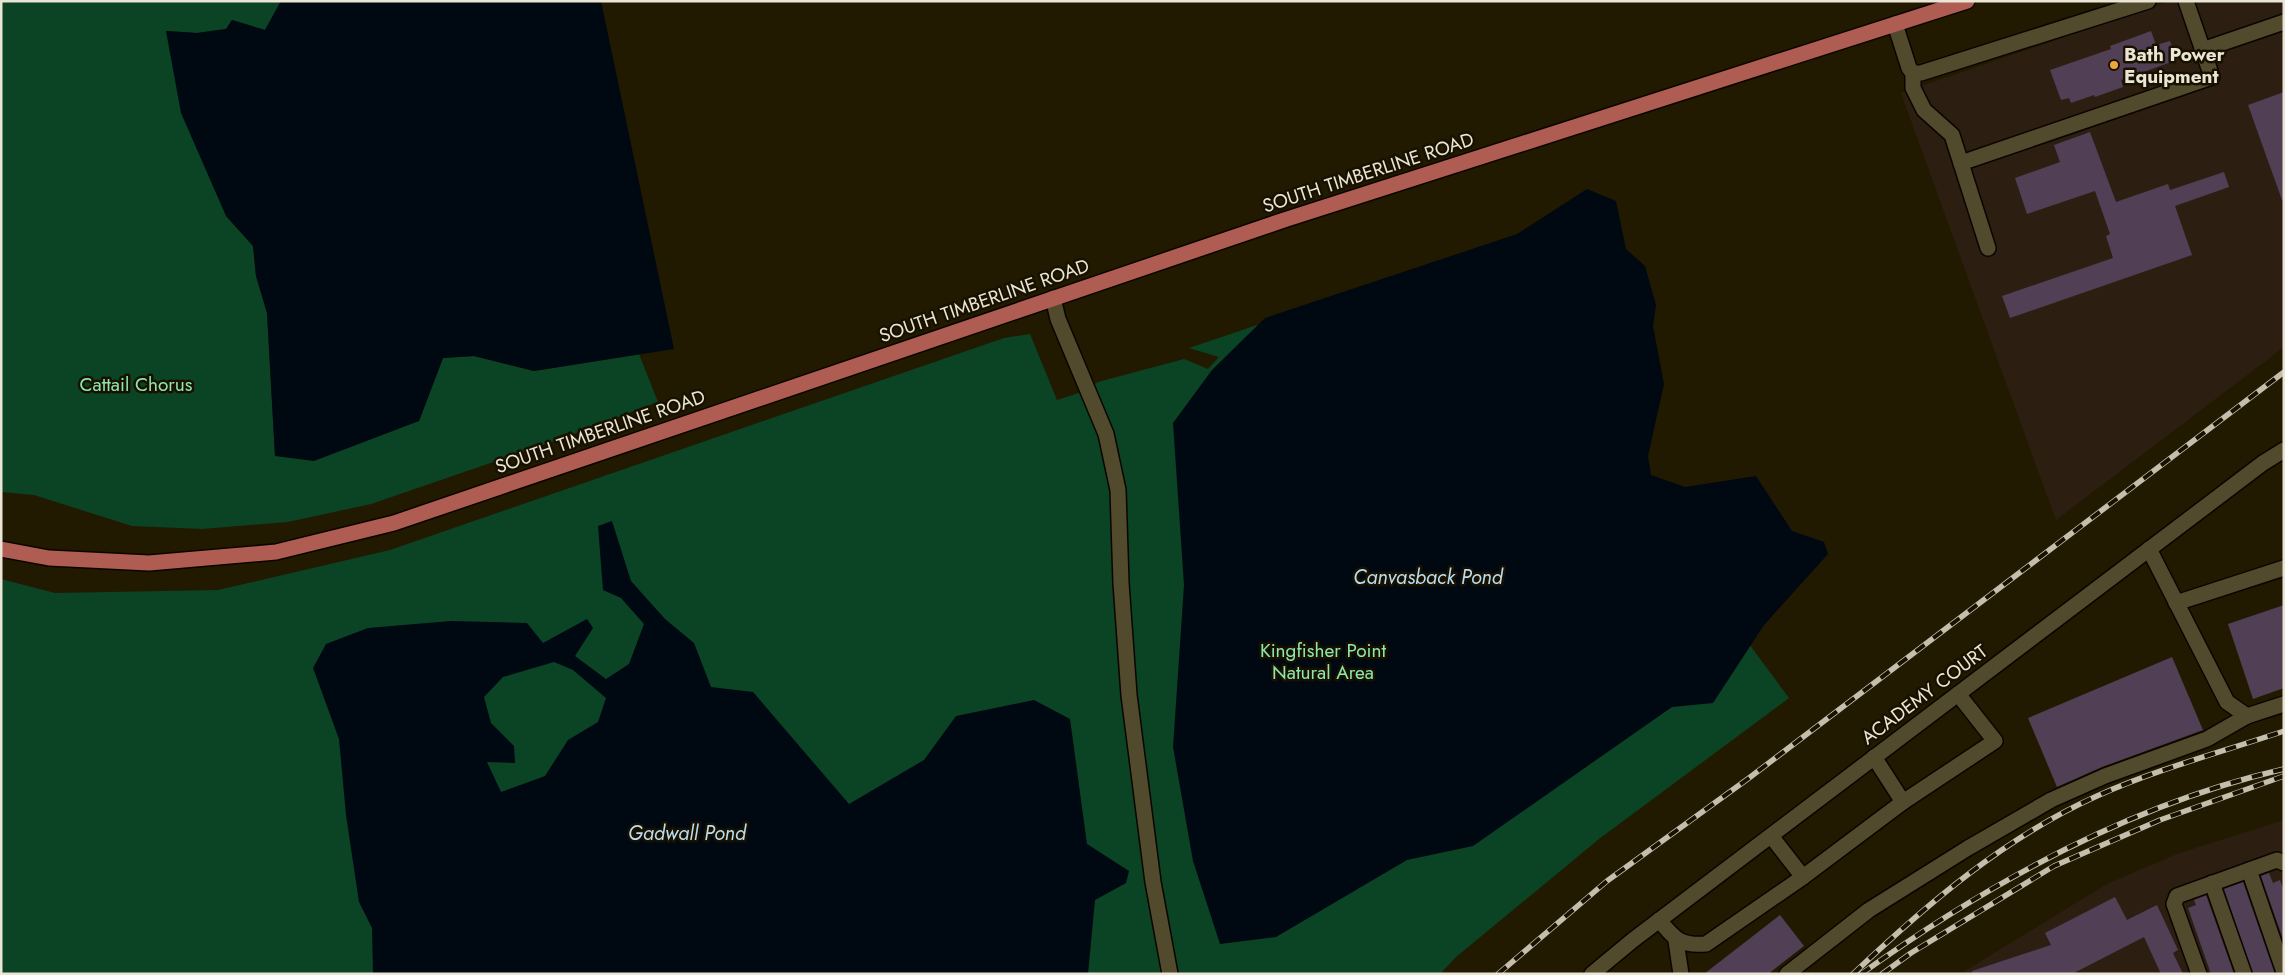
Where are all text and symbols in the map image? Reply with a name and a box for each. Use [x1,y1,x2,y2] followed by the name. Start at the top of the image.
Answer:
[2124,41,2225,90] place label: Bath Power Equipment
[2108,59,2120,71] marker: Bath Power Equipment
[1259,126,1477,219] street label: SOUTH TIMBERLINE ROAD
[875,252,1093,349] street label: SOUTH TIMBERLINE ROAD
[80,371,193,398] park label: Cattail Chorus
[491,383,709,480] street label: SOUTH TIMBERLINE ROAD
[1353,563,1504,592] water label: Canvasback Pond
[1260,637,1387,686] park label: Kingfisher Point Natural Area
[1856,638,1993,751] street label: ACADEMY COURT
[628,819,747,848] water label: Gadwall Pond

